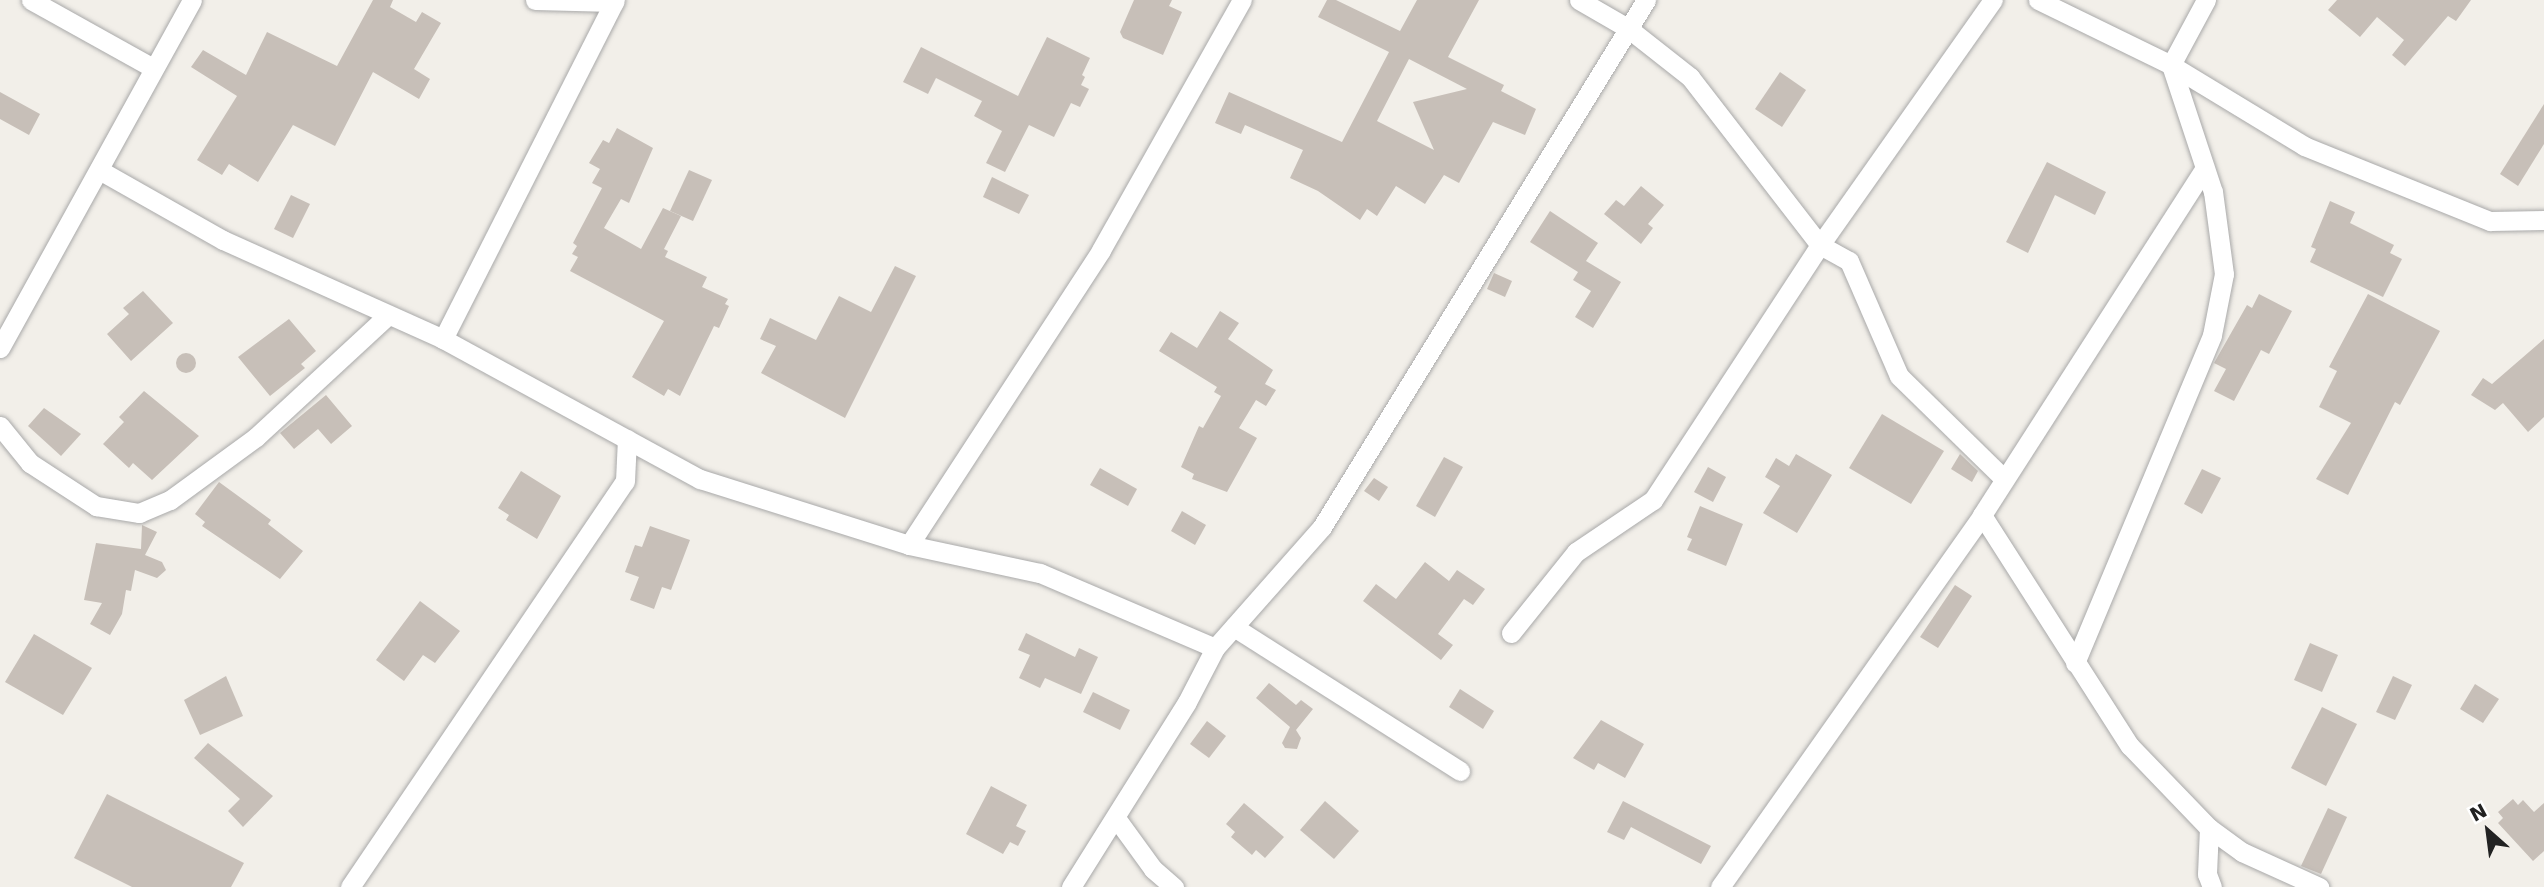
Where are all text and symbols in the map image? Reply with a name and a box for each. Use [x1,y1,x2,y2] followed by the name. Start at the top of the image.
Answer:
[2453,796,2523,866] north arrow
[2466,799,2490,826] text: N

